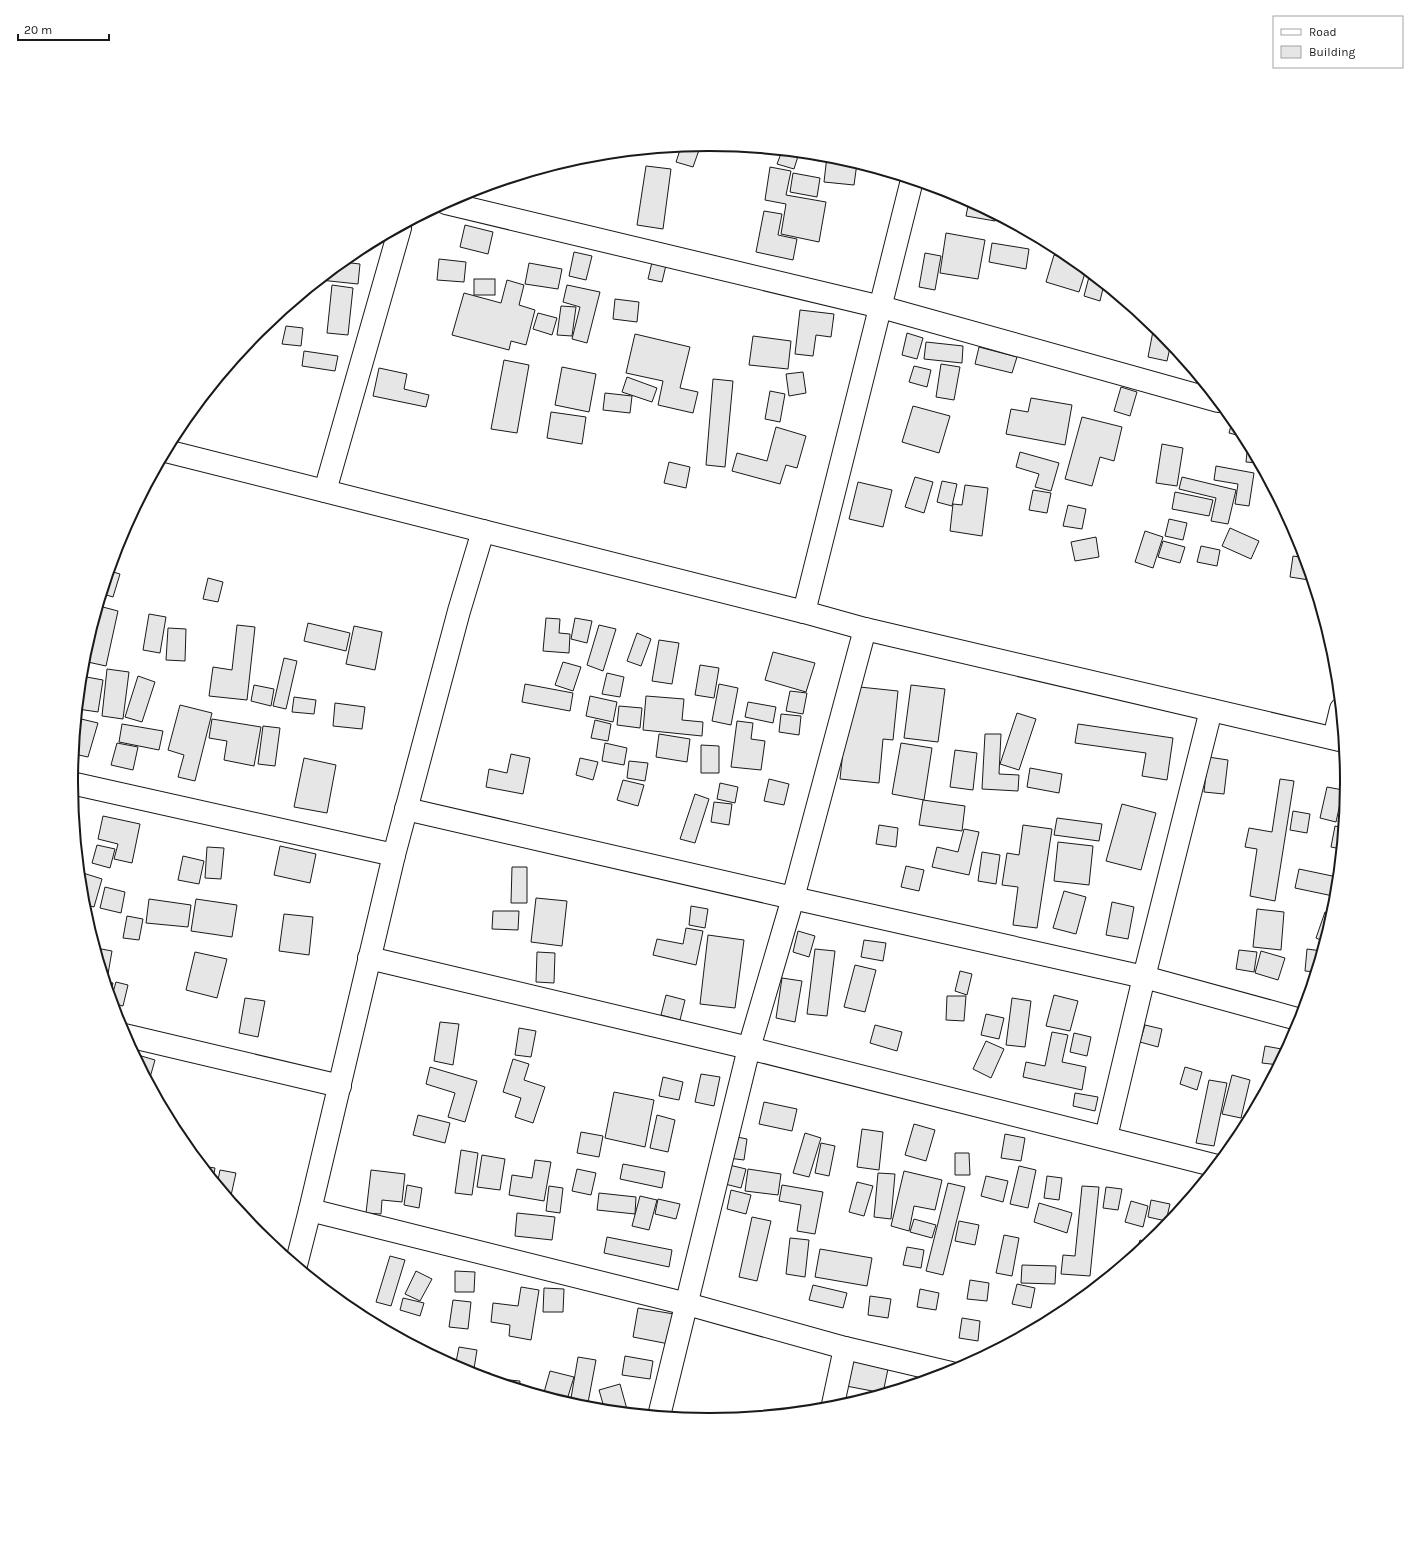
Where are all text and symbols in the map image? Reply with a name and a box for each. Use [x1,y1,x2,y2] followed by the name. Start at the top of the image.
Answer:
[18,16,109,42] scale bar
[1273,16,1403,68] legend
[24,23,52,37] text: 20 m
[1309,25,1337,39] text: Road
[1309,45,1356,59] text: Building

